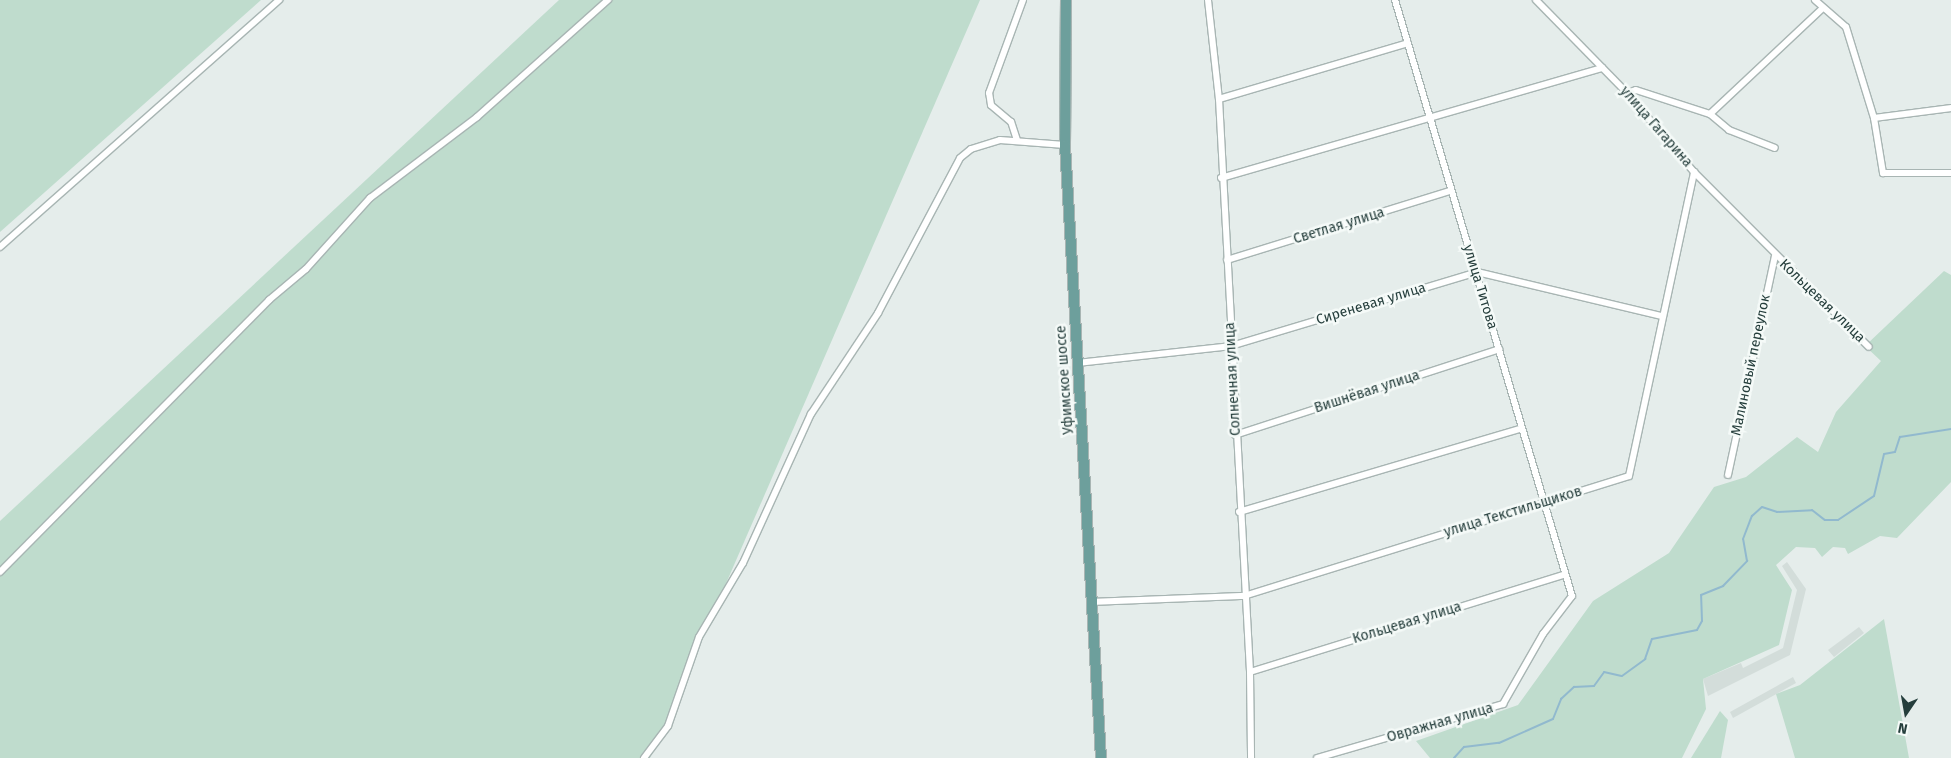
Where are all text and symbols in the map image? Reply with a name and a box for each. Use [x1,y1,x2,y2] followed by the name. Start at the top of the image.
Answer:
[1616,83,1696,171] street label: улица Гагарина
[1291,204,1387,248] street label: Светлая улица
[1459,243,1501,331] street label: улица Титова
[1776,256,1868,346] street label: Кольцевая улица
[1314,279,1428,329] street label: Сиреневая улица
[1728,293,1774,437] street label: Малиновый переулок
[1222,322,1244,436] street label: Солнечная улица
[1053,325,1077,435] street label: Уфимское шоссе
[1312,367,1422,417] street label: Вишнёвая улица
[1442,483,1584,541] street label: улица Текстильщиков
[1351,598,1463,648] street label: Кольцевая улица
[1881,688,1931,738] north arrow
[1385,700,1495,746] street label: Овражная улица
[1896,719,1909,737] text: N

